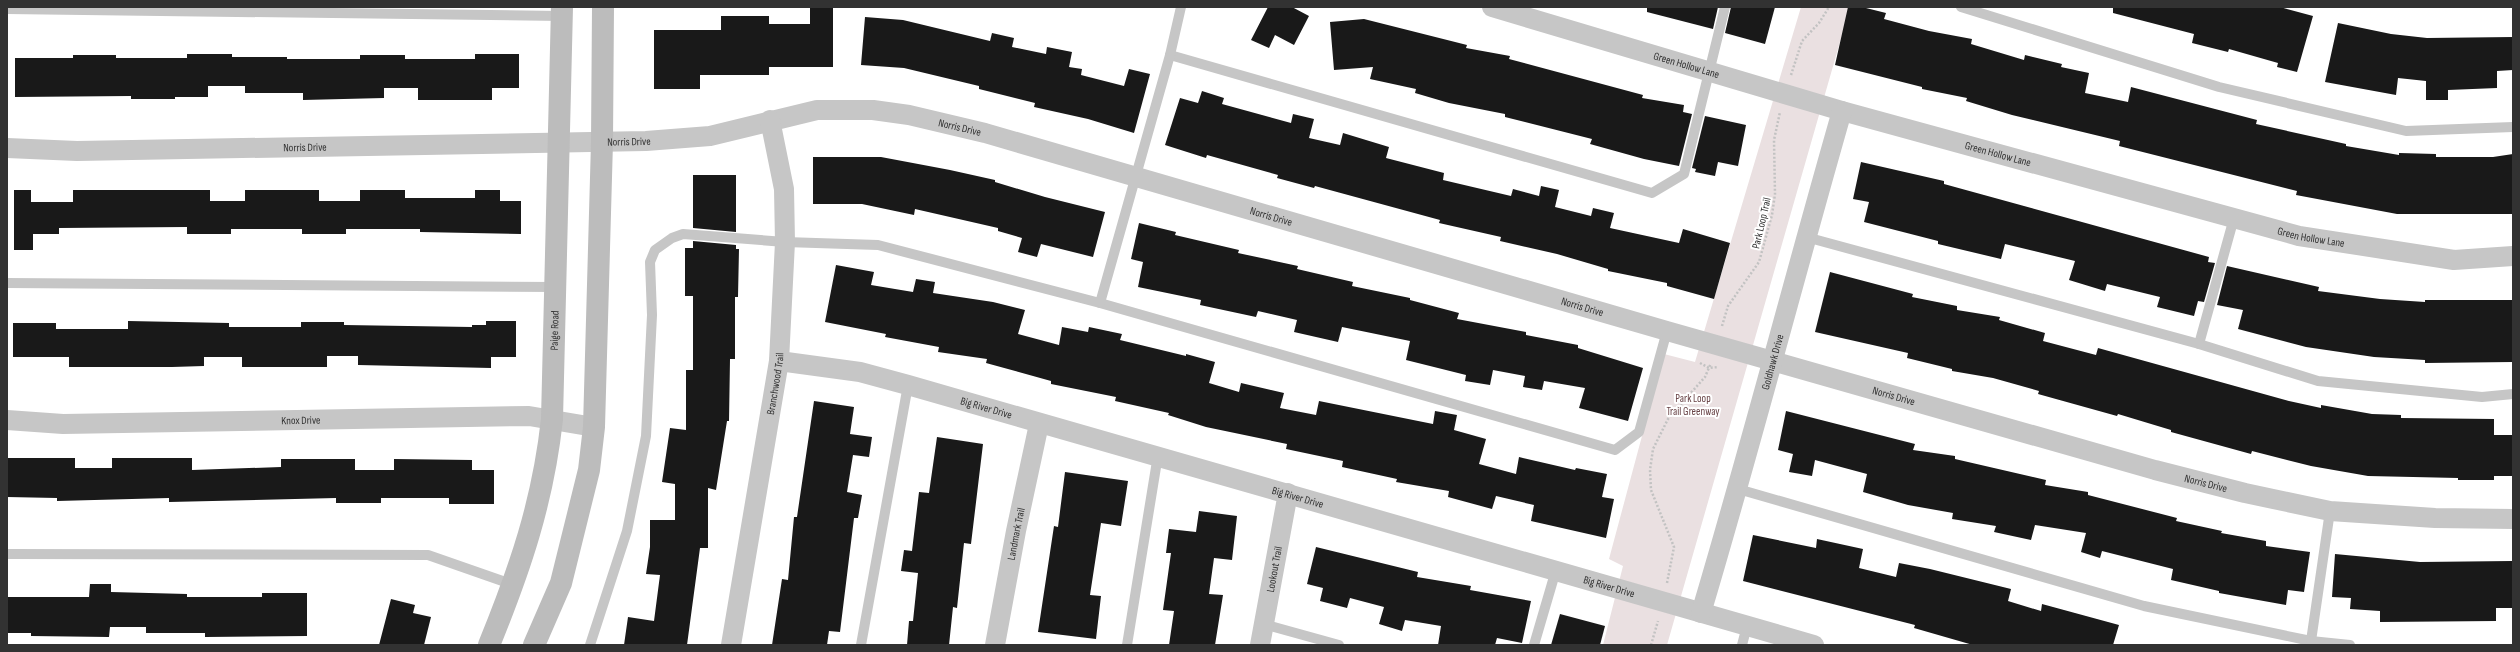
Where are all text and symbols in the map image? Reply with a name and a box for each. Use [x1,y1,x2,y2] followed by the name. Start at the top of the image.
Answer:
[1652,49,1721,81] street label: Green Hollow Lane
[937,116,982,139] street label: Norris Drive
[607,135,651,149] street label: Norris Drive
[1963,139,2033,169] street label: Green Hollow Lane
[283,141,327,154] street label: Norris Drive
[1749,196,1774,250] street label: Park Loop Trail
[1248,204,1294,229] street label: Norris Drive
[2276,224,2345,250] street label: Green Hollow Lane
[1560,295,1605,319] street label: Norris Drive
[548,310,562,350] street label: Paige Road
[1759,333,1787,391] street label: Goldhawk Drive
[764,352,786,416] street label: Branchwood Trail
[1871,384,1916,408] street label: Norris Drive
[1666,392,1720,418] park label: Park Loop Trail Greenway
[959,394,1013,422] street label: Big River Drive
[281,414,321,427] street label: Knox Drive
[2183,472,2228,495] street label: Norris Drive
[1270,484,1325,511] street label: Big River Drive
[1005,507,1028,561] street label: Landmark Trail
[1264,545,1285,593] street label: Lookout Trail
[1582,573,1636,600] street label: Big River Drive

